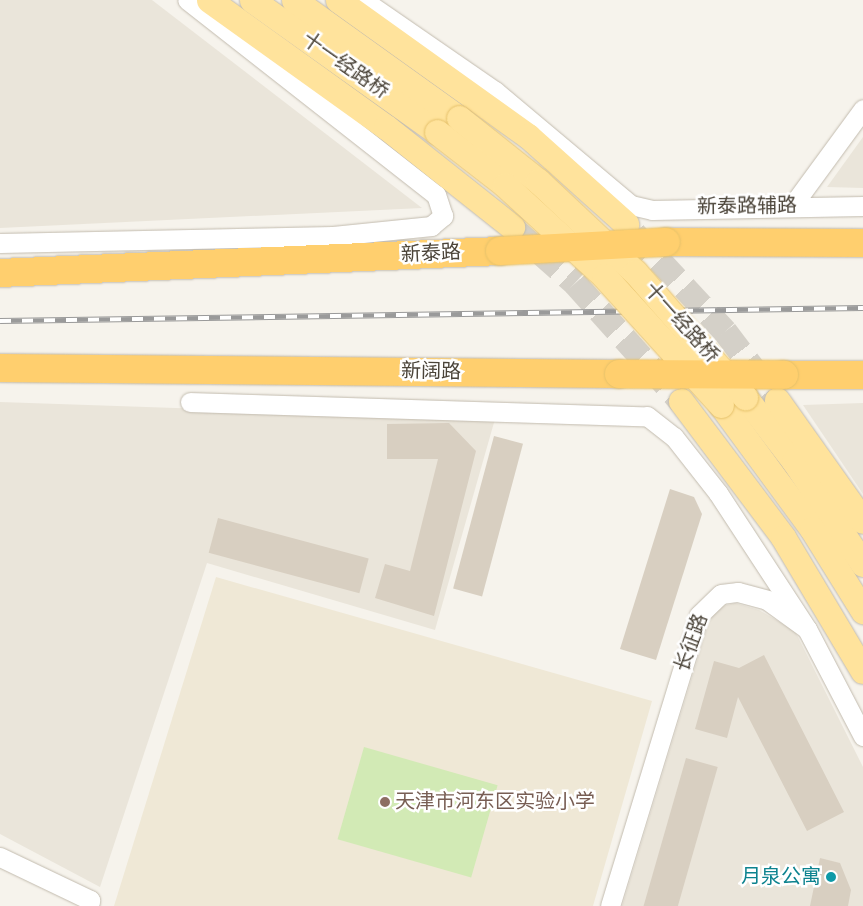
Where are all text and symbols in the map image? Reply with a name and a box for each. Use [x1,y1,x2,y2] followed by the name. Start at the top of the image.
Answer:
[297,27,393,105] street label: 十一经路桥
[697,194,797,220] street label: 新泰路辅路
[400,240,462,268] street label: 新泰路
[639,278,723,368] street label: 十一经路桥
[401,359,461,385] street label: 新阔路
[670,611,714,675] street label: 长征路
[395,790,595,814] place label: 天津市河东区实验小学
[379,796,391,808] marker: 天津市河东区实验小学
[741,865,821,889] place label: 月泉公寓
[825,871,837,883] marker: 月泉公寓

